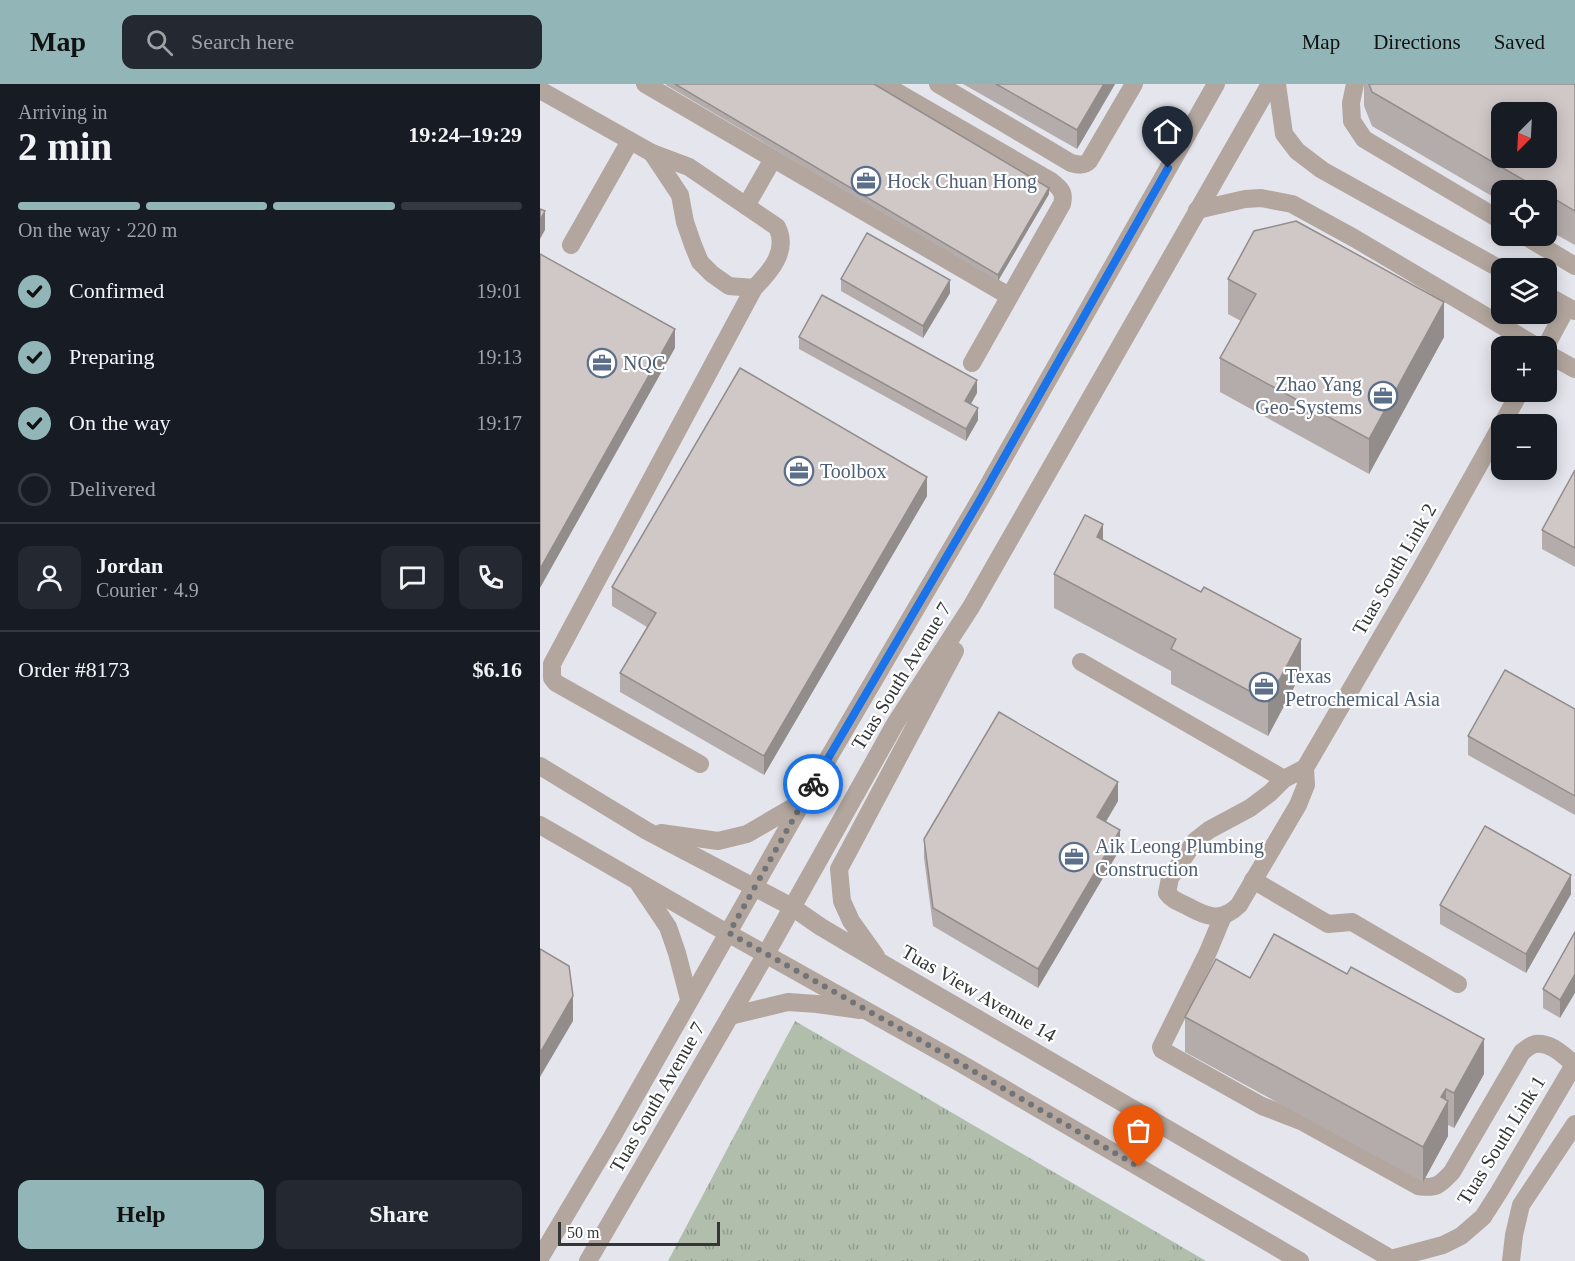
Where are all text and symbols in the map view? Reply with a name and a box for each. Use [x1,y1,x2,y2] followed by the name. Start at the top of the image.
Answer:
[122,15,542,69] search box
[30,26,86,57] text: Map
[143,26,176,59] icon: search
[191,29,294,54] text: Search here
[1302,30,1340,54] text: Map
[1373,30,1461,54] text: Directions
[1494,30,1545,54] text: Saved
[18,101,107,123] text: Arriving in
[1491,102,1557,168] north arrow
[1491,102,1557,480] map controls
[1142,106,1193,168] pin
[1151,115,1184,148] icon: home
[408,122,522,147] text: 19:24–19:29
[18,125,112,168] text: 2 min
[850,165,882,197] office icon: Hock Chuan Hong
[887,170,1037,193] place label: Hock Chuan Hong
[1491,180,1557,246] button: locate
[18,219,177,241] text: On the way · 220 m
[1491,258,1557,324] button: layers
[18,275,51,308] icon: check
[69,278,164,303] text: Confirmed
[476,280,522,302] text: 19:01
[1491,336,1557,402] button: +
[18,341,51,374] icon: check
[69,344,155,369] text: Preparing
[476,346,522,368] text: 19:13
[586,347,618,379] office icon: NQC
[623,352,665,374] place label: NQC
[1255,373,1362,419] place label: Zhao Yang Geo-Systems
[1367,380,1399,412] office icon: Zhao Yang Geo-Systems
[18,407,51,440] icon: check
[69,410,170,435] text: On the way
[476,412,522,434] text: 19:17
[1491,414,1557,480] button: −
[783,455,815,487] office icon: Toolbox
[820,460,886,482] place label: Toolbox
[69,476,156,501] text: Delivered
[1348,500,1440,638] street label: Tuas South Link 2
[18,546,81,609] button: person
[381,546,444,609] button: chat
[459,546,522,609] button: phone
[96,553,163,578] text: Jordan
[96,579,199,601] text: Courier · 4.9
[847,598,955,754] street label: Tuas South Avenue 7
[18,657,130,682] text: Order #8173
[473,657,522,682] text: $6.16
[1285,665,1440,710] place label: Texas Petrochemical Asia
[1248,671,1280,703] office icon: Texas Petrochemical Asia
[783,754,843,814] courier
[797,768,830,801] icon: bike
[1095,835,1264,880] place label: Aik Leong Plumbing Construction
[1058,841,1090,873] office icon: Aik Leong Plumbing Construction
[898,940,1060,1046] street label: Tuas View Avenue 14
[605,1018,709,1176] street label: Tuas South Avenue 7
[1453,1072,1549,1208] street label: Tuas South Link 1
[1113,1105,1164,1167] pin
[1122,1114,1155,1147] icon: bag
[18,1180,264,1249] button: Help
[276,1180,522,1249] button: Share
[558,1219,720,1246] scale bar
[567,1224,599,1241] text: 50 m

